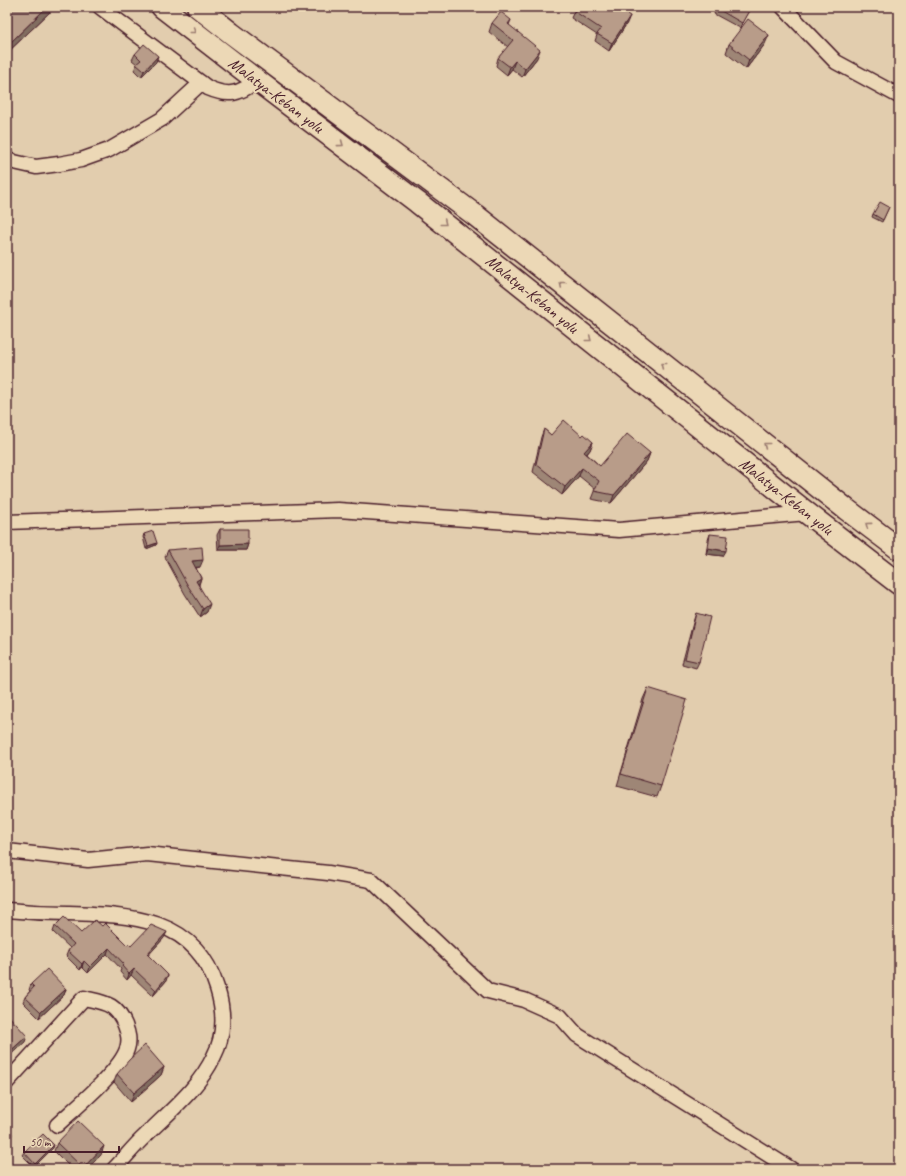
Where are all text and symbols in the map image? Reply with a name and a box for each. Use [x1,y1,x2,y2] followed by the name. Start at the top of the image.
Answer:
[189,26,196,33] one-way arrow
[224,52,329,139] street label: Malatya-Keban yolu
[336,139,343,146] one-way arrow
[439,219,446,226] one-way arrow
[481,250,584,339] street label: Malatya-Keban yolu
[559,282,566,289] one-way arrow
[585,335,592,342] one-way arrow
[661,363,668,370] one-way arrow
[763,443,770,450] one-way arrow
[735,453,839,540] street label: Malatya-Keban yolu
[865,523,872,530] one-way arrow
[24,1128,119,1154] scale bar
[30,1134,52,1150] text: 50 m

